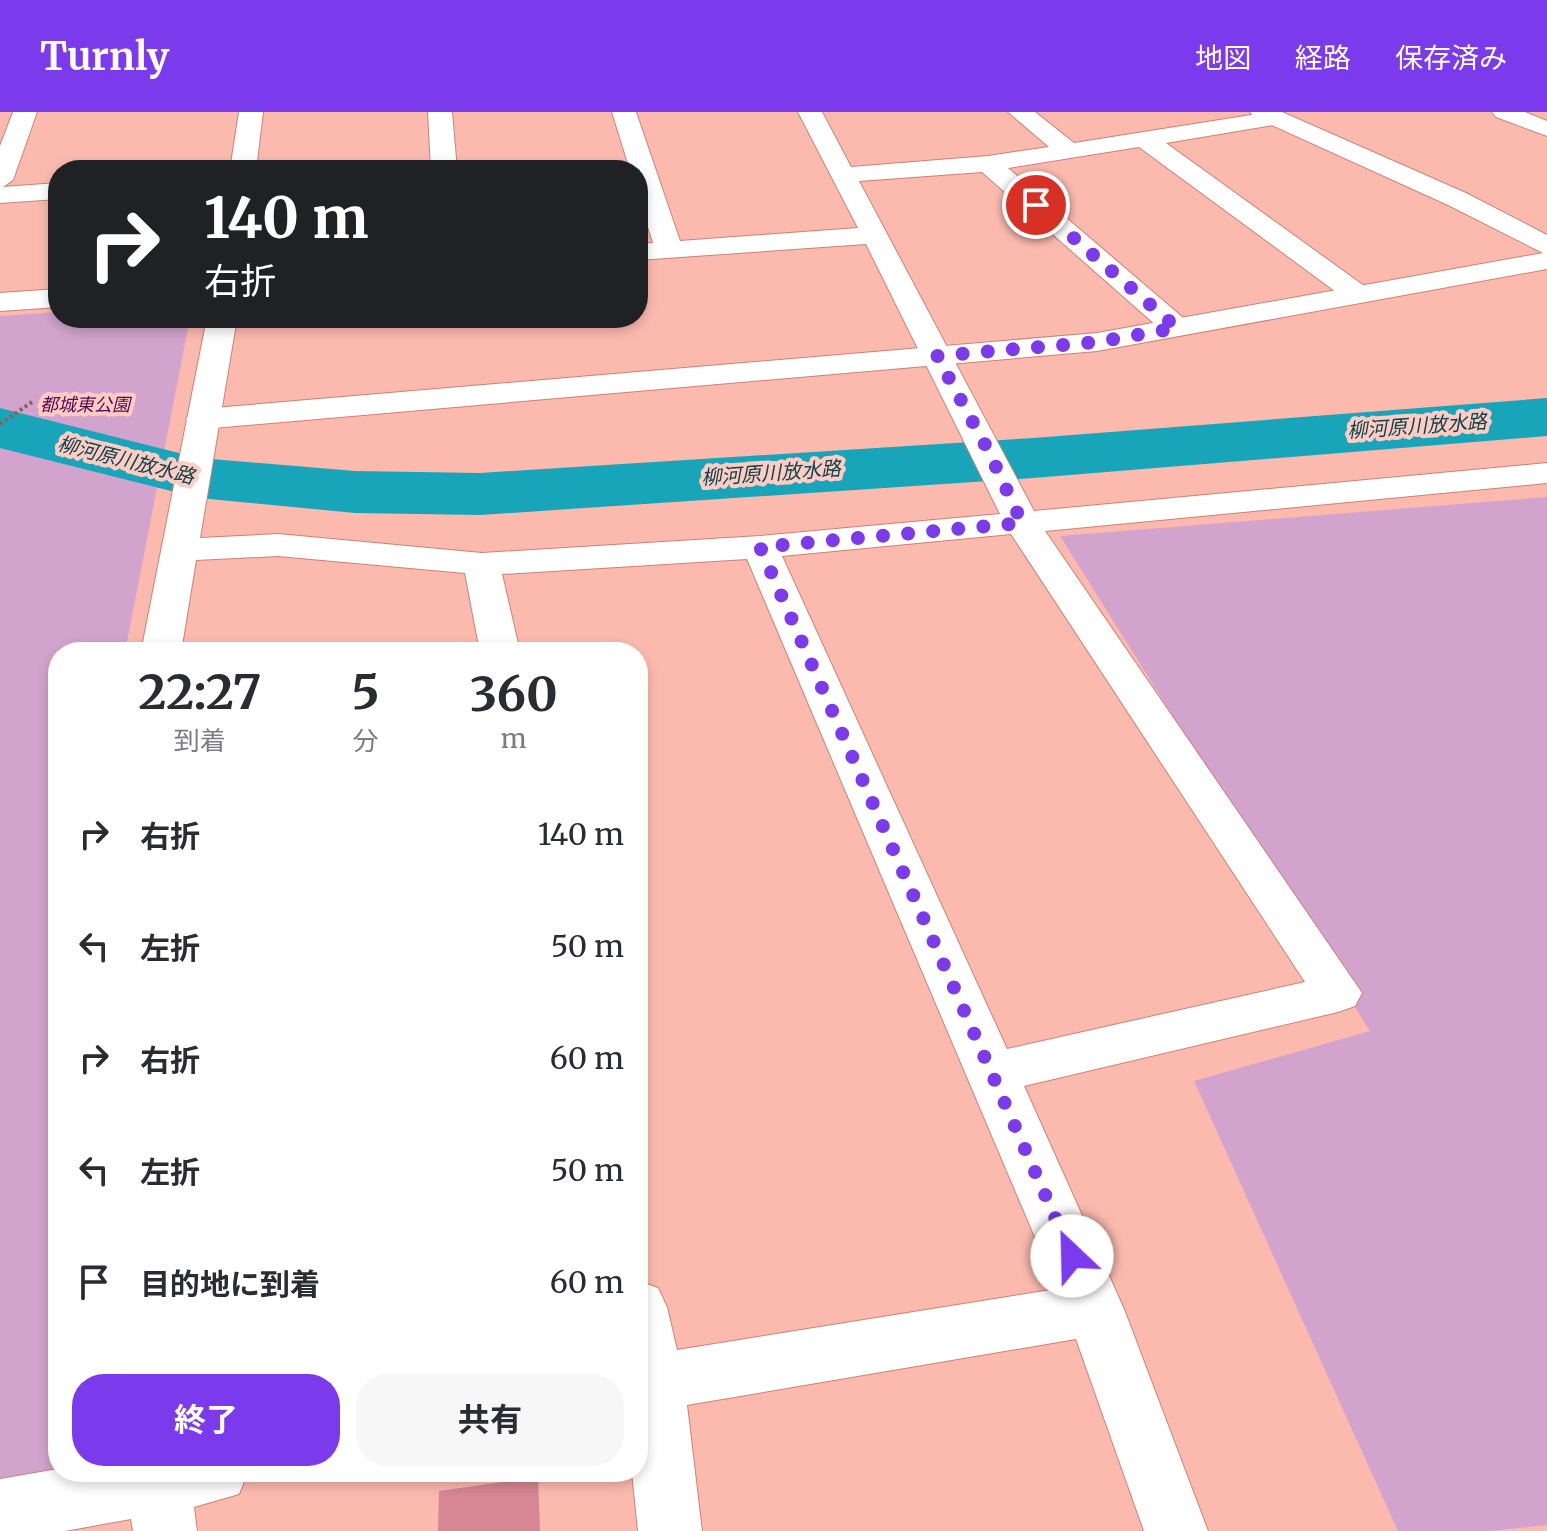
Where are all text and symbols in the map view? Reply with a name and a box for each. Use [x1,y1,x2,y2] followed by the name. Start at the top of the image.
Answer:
[40,33,169,80] text: Turnly
[1195,40,1251,76] text: 地図
[1295,40,1351,76] text: 経路
[1395,40,1507,76] text: 保存済み
[1002,171,1070,239] pin
[204,183,369,253] text: 140 m
[1014,183,1058,227] icon: arrive
[72,192,176,296] icon: right
[204,259,276,304] text: 右折
[40,393,133,416] park label: 都城東公園
[1346,408,1490,443] water label: 柳河原川放水路
[55,430,199,489] water label: 柳河原川放水路
[700,455,844,490] water label: 柳河原川放水路
[138,662,261,722] text: 22:27
[351,662,379,722] text: 5
[470,664,558,724] text: 360
[501,722,527,755] text: m
[174,724,226,757] text: 到着
[352,724,378,757] text: 分
[72,812,116,856] icon: right
[538,815,624,853] text: 140 m
[140,817,200,855] text: 右折
[72,924,116,968] icon: left
[551,927,624,965] text: 50 m
[140,929,200,967] text: 左折
[72,1036,116,1080] icon: right
[550,1039,624,1077] text: 60 m
[140,1041,200,1079] text: 右折
[72,1148,116,1192] icon: left
[551,1151,624,1189] text: 50 m
[140,1153,200,1191] text: 左折
[1030,1214,1114,1298] position arrow
[72,1260,116,1304] icon: arrive
[550,1263,624,1301] text: 60 m
[140,1265,320,1303] text: 目的地に到着
[72,1374,340,1466] button: 終了
[356,1374,624,1466] button: 共有

